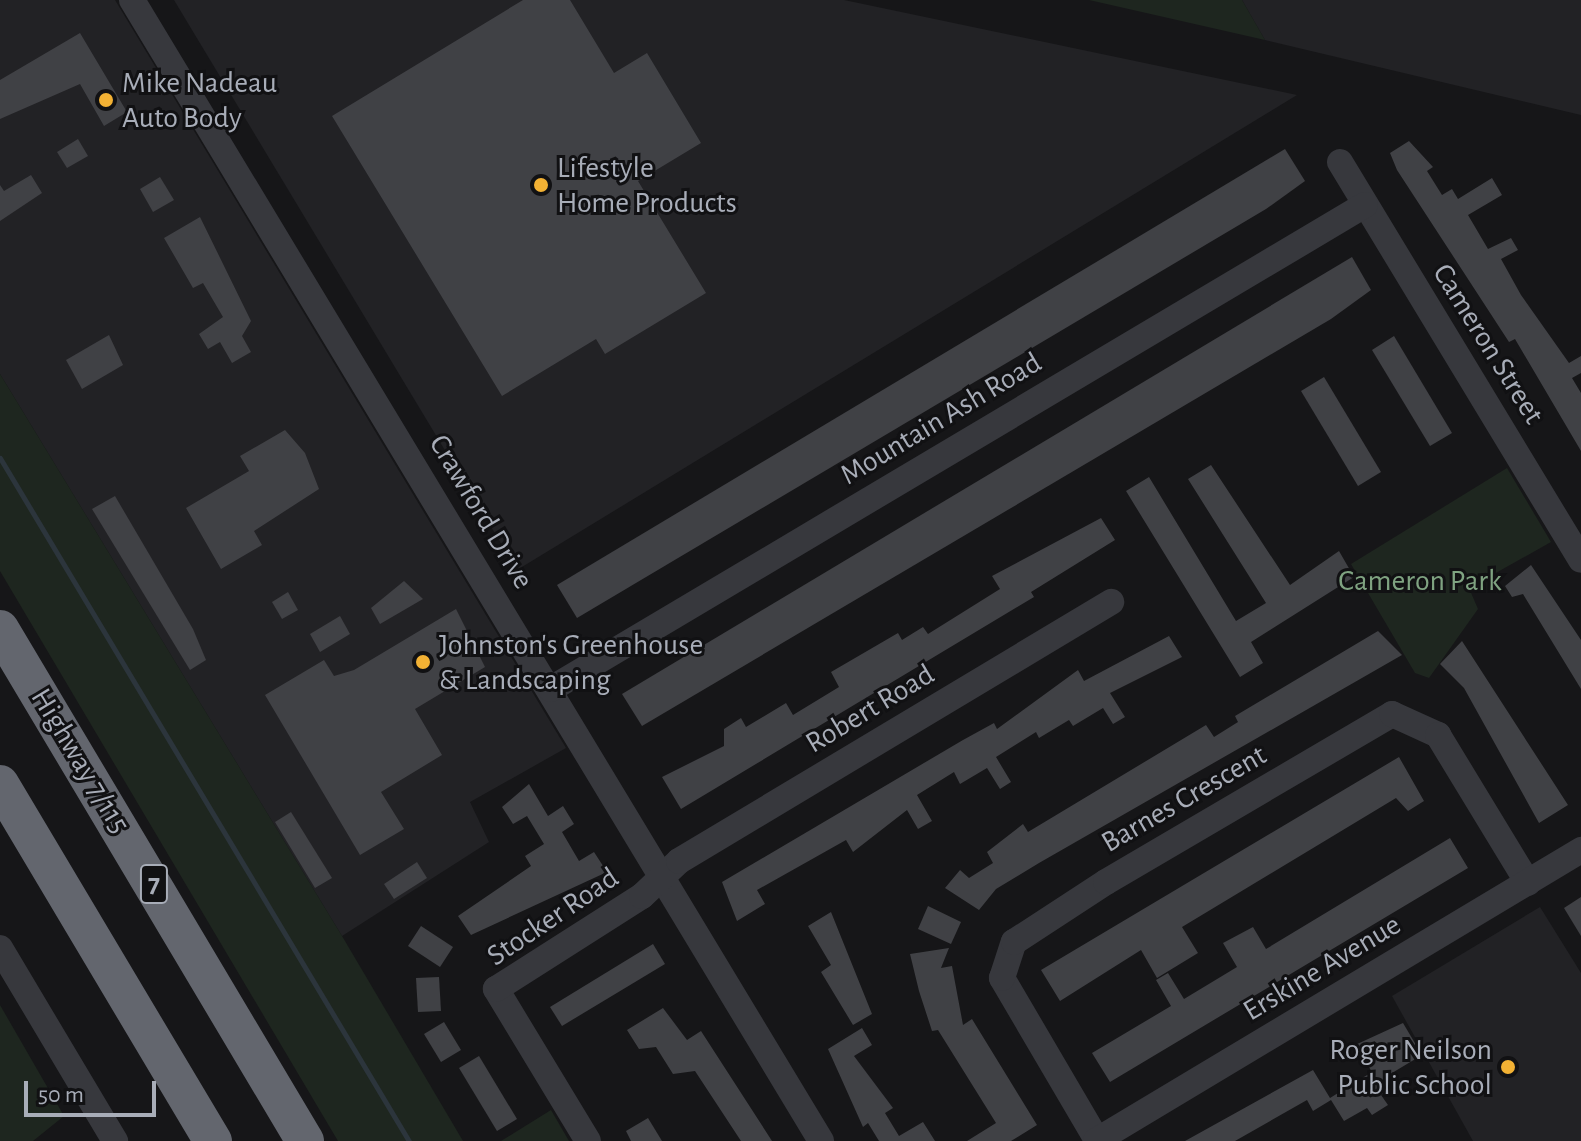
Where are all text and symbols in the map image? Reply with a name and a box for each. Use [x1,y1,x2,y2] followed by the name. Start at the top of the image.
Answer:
[122,65,277,136] place label: Mike Nadeau Auto Body
[97,91,115,109] marker: Mike Nadeau Auto Body
[557,150,737,220] place label: Lifestyle Home Products
[532,176,550,194] marker: Lifestyle Home Products
[1424,257,1552,431] street label: Cameron Street
[834,345,1048,493] street label: Mountain Ash Road
[421,428,541,596] street label: Crawford Drive
[1338,563,1502,599] park label: Cameron Park
[439,627,703,698] place label: Johnston's Greenhouse & Landscaping
[414,653,432,671] marker: Johnston's Greenhouse & Landscaping
[799,657,941,761] street label: Robert Road
[23,682,137,840] street label: Highway 7/115
[1095,737,1273,861] street label: Barnes Crescent
[138,860,170,908] road number: 7
[480,860,626,974] street label: Stocker Road
[1237,907,1407,1029] street label: Erskine Avenue
[1329,1032,1492,1102] place label: Roger Neilson Public School
[1499,1058,1517,1076] marker: Roger Neilson Public School
[28,1065,160,1115] scale bar
[38,1083,84,1107] text: 50 m

